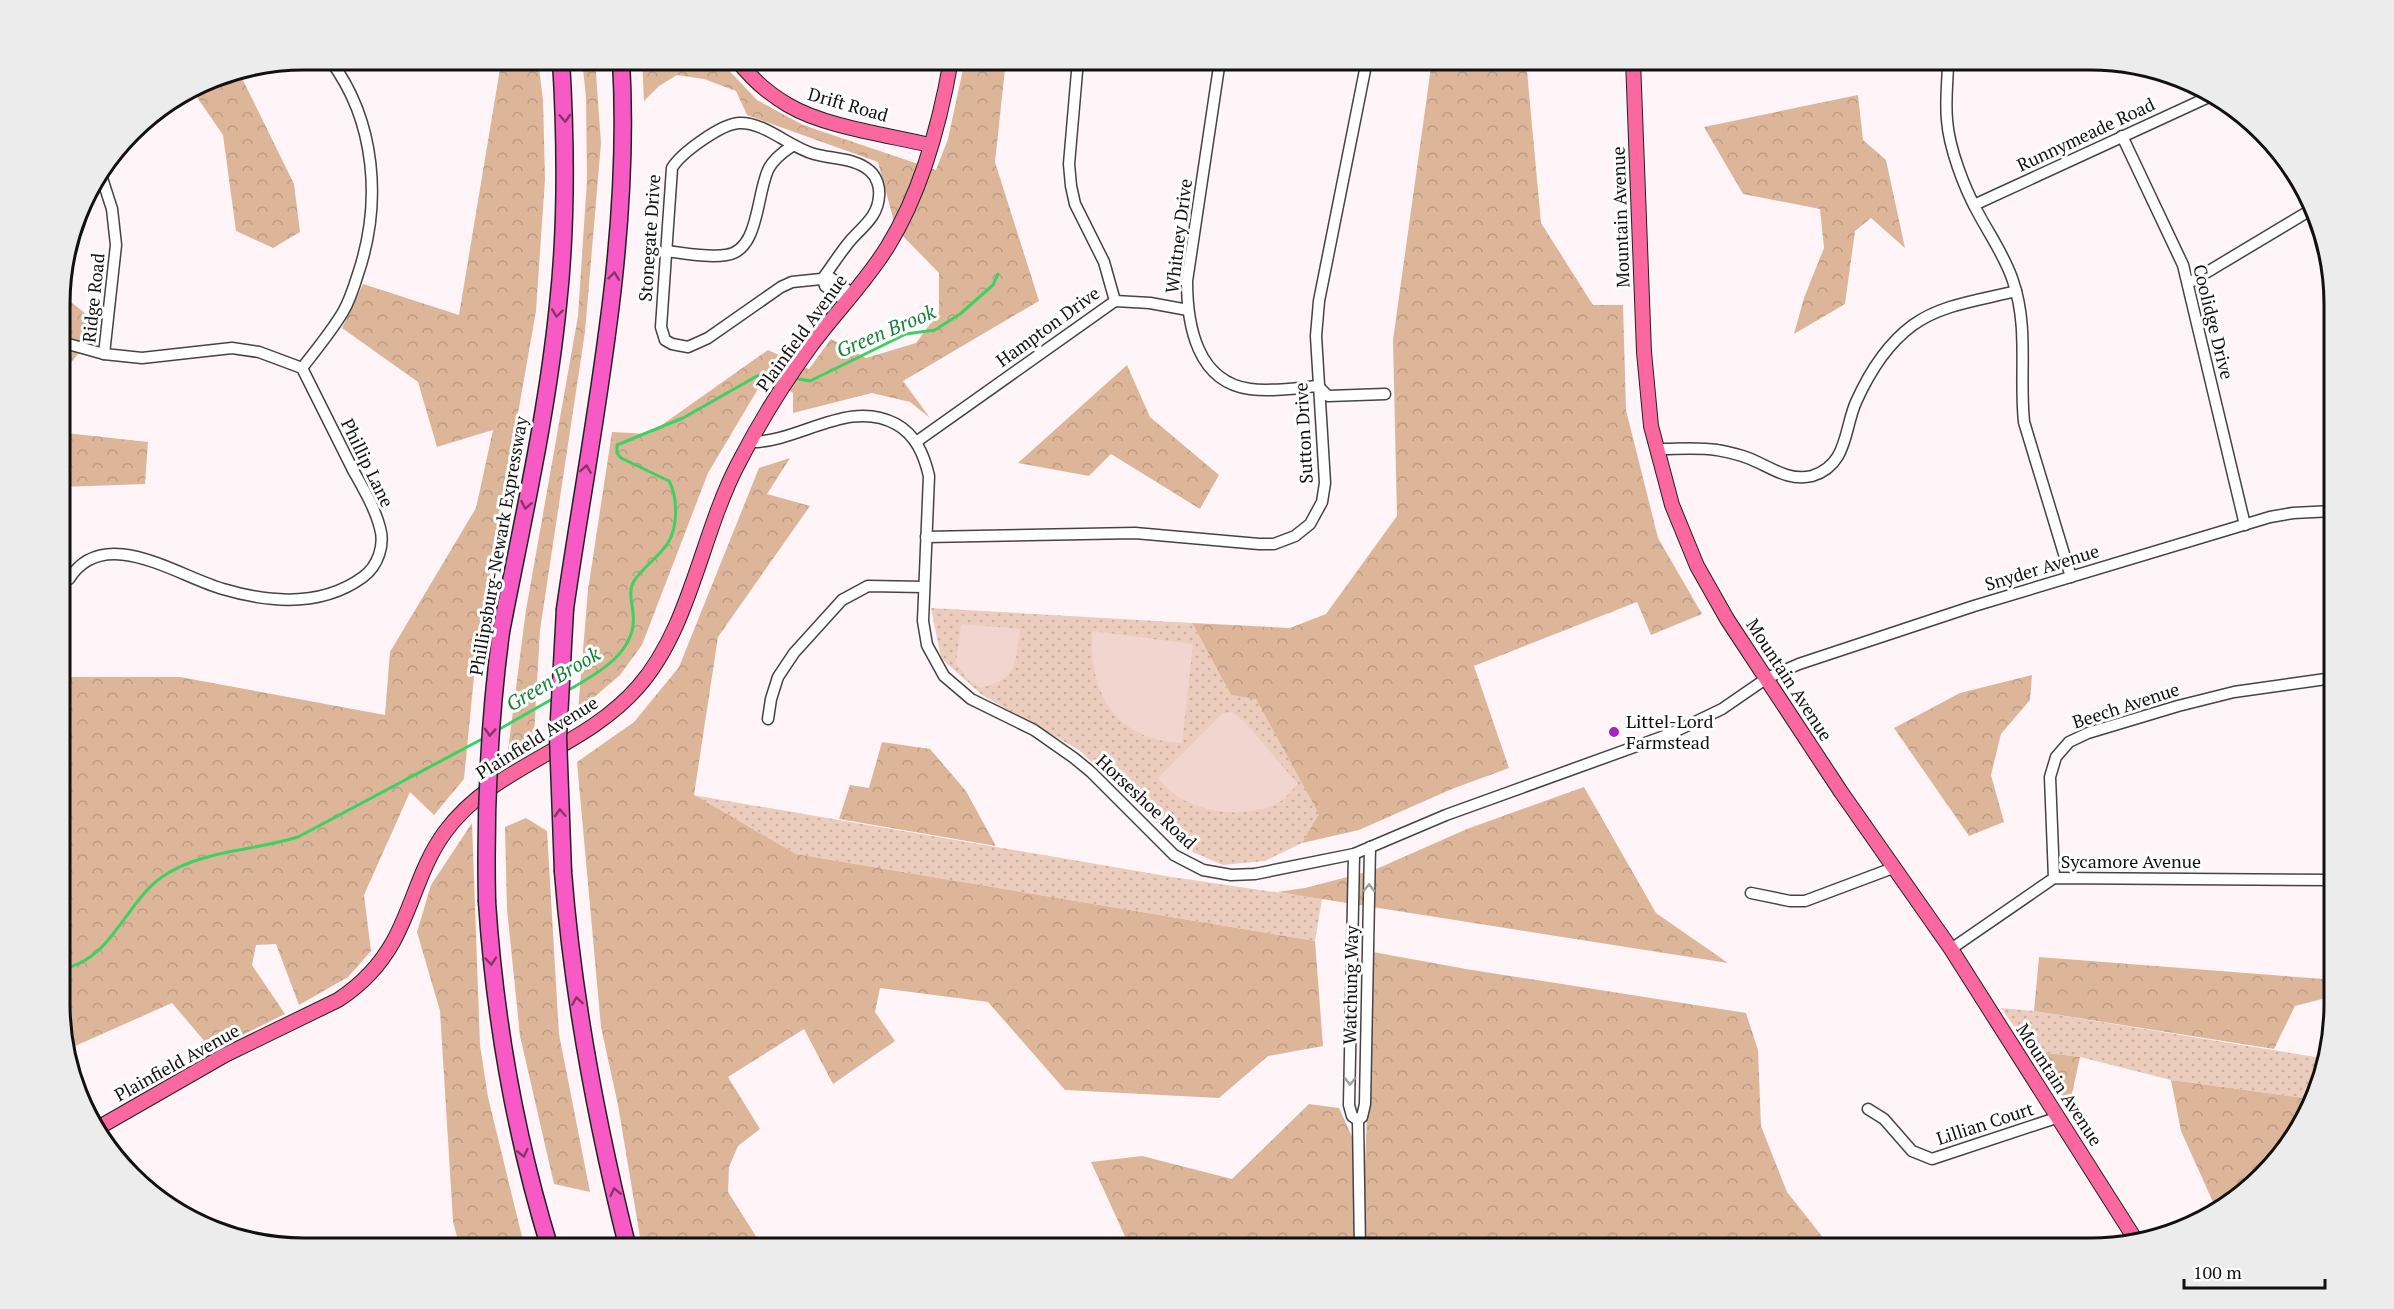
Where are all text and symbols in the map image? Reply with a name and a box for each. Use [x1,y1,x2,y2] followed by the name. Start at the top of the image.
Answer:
[805,81,891,127] street label: Drift Road
[2013,92,2158,177] street label: Runnymeade Road
[558,114,571,123] one-way arrow
[1606,146,1634,288] street label: Mountain Avenue
[633,173,665,302] street label: Stonegate Drive
[1159,177,1197,295] street label: Whitney Drive
[76,252,110,344] street label: Ridge Road
[2188,262,2240,382] street label: Coolidge Drive
[750,269,852,396] street label: Plainfield Avenue
[608,271,620,280] one-way arrow
[991,281,1104,372] street label: Hampton Drive
[832,297,940,364] water label: Green Brook
[551,308,564,318] one-way arrow
[1288,382,1318,484] street label: Sutton Drive
[463,413,533,677] street label: Phillipsburg-Newark Expressway
[336,414,400,511] street label: Phillip Lane
[579,464,591,473] one-way arrow
[520,500,533,510] one-way arrow
[1982,538,2102,596] street label: Snyder Avenue
[1741,614,1838,745] street label: Mountain Avenue
[501,640,605,717] water label: Green Brook
[2069,676,2182,734] street label: Beech Avenue
[471,690,602,784] street label: Plainfield Avenue
[1626,709,1714,754] place label: Littel-Lord Farmstead
[1607,725,1621,739] marker: Littel-Lord Farmstead
[484,727,497,736] one-way arrow
[1091,749,1202,854] street label: Horseshoe Road
[553,809,566,818] one-way arrow
[2061,849,2201,873] street label: Sycamore Avenue
[1363,883,1375,892] one-way arrow
[1337,924,1363,1045] street label: Watchung Way
[484,956,497,965] one-way arrow
[572,996,584,1005] one-way arrow
[110,1018,243,1106] street label: Plainfield Avenue
[2011,1019,2108,1150] street label: Mountain Avenue
[1344,1076,1356,1085] one-way arrow
[1933,1096,2037,1150] street label: Lillian Court
[516,1147,529,1157] one-way arrow
[609,1187,622,1197] one-way arrow
[2184,1252,2325,1290] scale bar
[2193,1260,2242,1284] text: 100 m

